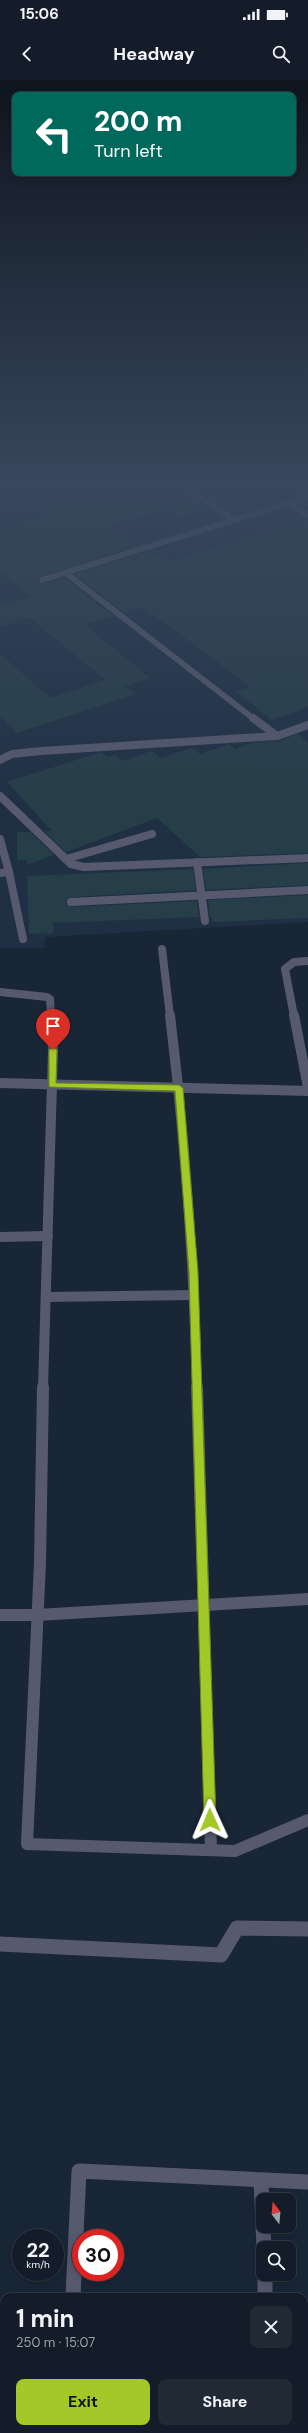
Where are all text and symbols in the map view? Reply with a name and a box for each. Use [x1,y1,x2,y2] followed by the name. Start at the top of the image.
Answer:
[20,4,59,24] text: 15:06
[113,42,195,66] text: Headway
[16,43,38,65] icon: back
[270,43,292,65] icon: search
[94,103,182,140] text: 200 m
[28,108,80,160] icon: left
[94,139,163,163] text: Turn left
[36,1009,70,1050] pin
[42,1015,64,1037] icon: arrive
[189,1799,231,1841] position arrow
[256,2193,296,2233] north arrow
[256,2193,296,2281] map controls
[72,2229,124,2281] speed limit sign: 30
[26,2237,50,2263] text: 22
[256,2241,296,2281] button: search
[26,2258,50,2271] text: km/h
[16,2303,74,2334] text: 1 min
[250,2306,292,2348] button: close
[16,2334,95,2351] text: 250 m · 15:07
[16,2379,150,2425] button: Exit
[158,2379,292,2425] button: Share

